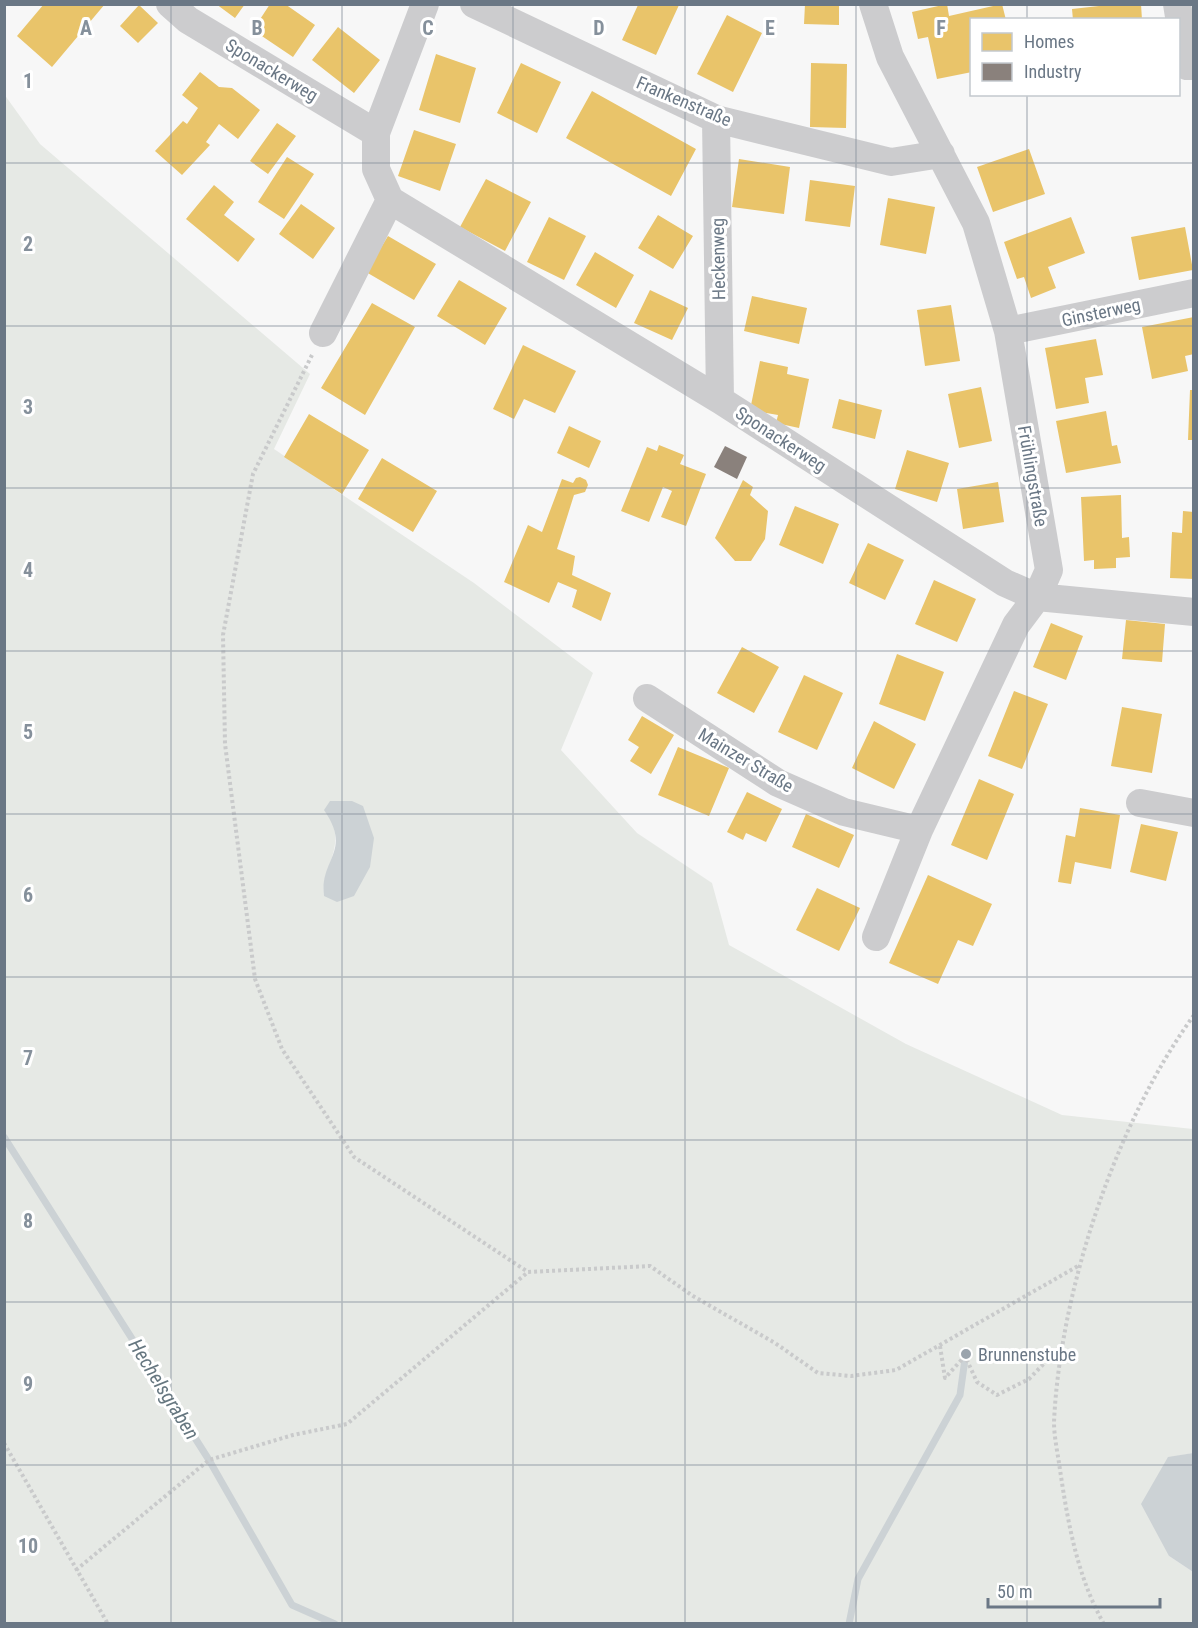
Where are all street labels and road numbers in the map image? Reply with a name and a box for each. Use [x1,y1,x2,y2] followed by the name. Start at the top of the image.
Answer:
[222,34,322,106] street label: Sponackerweg
[633,72,735,130] street label: Frankenstraße
[707,218,729,300] street label: Heckenweg
[1060,293,1142,331] street label: Ginsterweg
[732,402,830,476] street label: Sponackerweg
[1014,424,1052,528] street label: Frühlingstraße
[695,723,797,797] street label: Mainzer Straße

